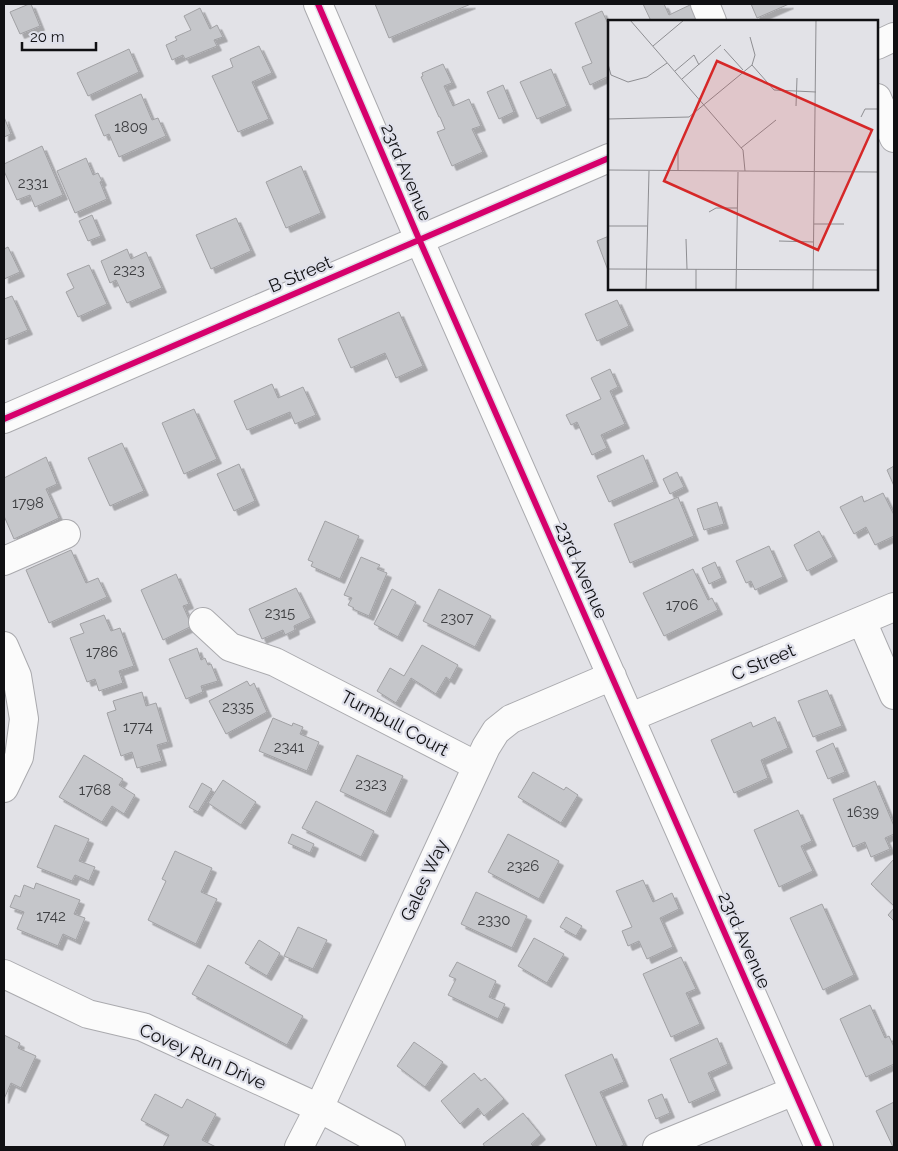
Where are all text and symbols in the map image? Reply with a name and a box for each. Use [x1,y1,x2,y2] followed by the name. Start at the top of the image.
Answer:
[22,20,96,52] scale bar
[608,20,878,290] inset map
[30,28,65,46] text: 20 m
[114,118,148,136] house number: 1809
[377,120,437,224] street label: 23rd Avenue
[18,174,49,192] house number: 2331
[265,251,335,297] street label: B Street
[113,261,145,279] house number: 2323
[12,494,44,512] house number: 1798
[551,518,613,622] street label: 23rd Avenue
[666,596,698,614] house number: 1706
[265,604,295,622] house number: 2315
[441,609,473,627] house number: 2307
[728,639,798,685] street label: C Street
[86,643,118,661] house number: 1786
[338,686,452,760] street label: Turnbull Court
[222,698,254,716] house number: 2335
[123,718,153,736] house number: 1774
[274,738,305,756] house number: 2341
[355,775,387,793] house number: 2323
[79,781,111,799] house number: 1768
[847,803,879,821] house number: 1639
[396,835,452,924] street label: Gales Way
[507,857,539,875] house number: 2326
[714,888,776,992] street label: 23rd Avenue
[36,907,66,925] house number: 1742
[477,911,511,929] house number: 2330
[136,1019,270,1094] street label: Covey Run Drive

